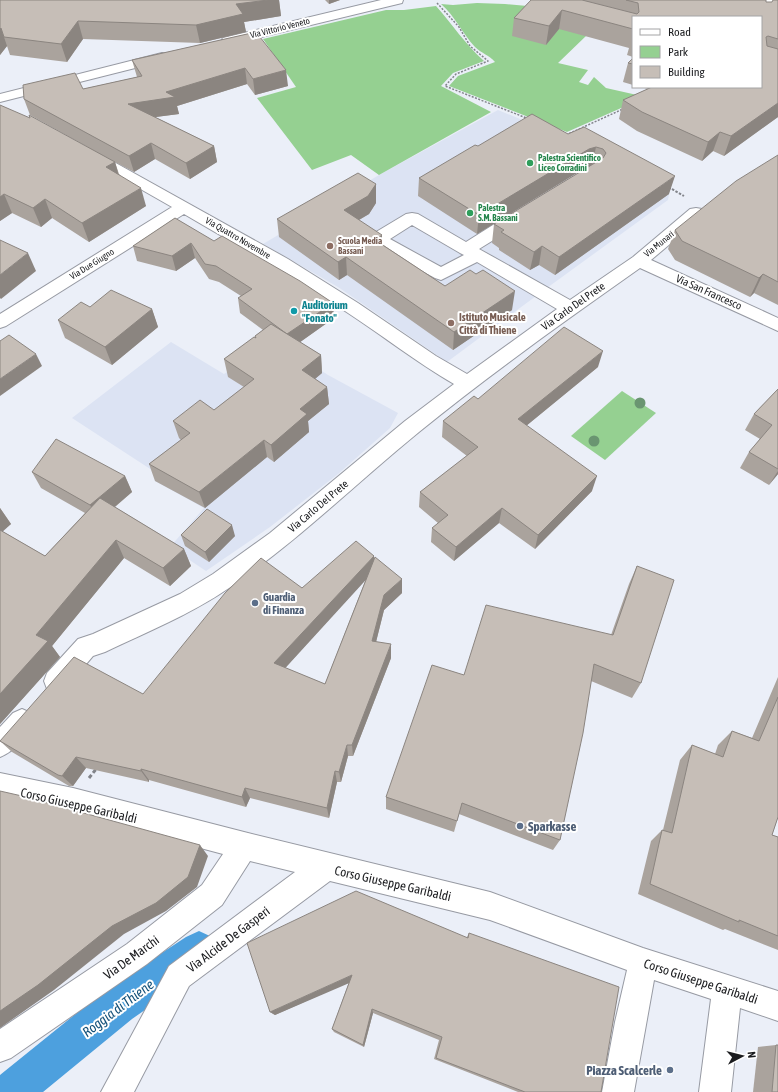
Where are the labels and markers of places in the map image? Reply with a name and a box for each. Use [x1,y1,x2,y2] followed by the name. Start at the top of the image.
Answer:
[538,153,601,173] place label: Palestra Scientifico Liceo Corradini
[525,158,535,168] marker: Palestra Scientifico Liceo Corradini
[478,203,518,223] place label: Palestra S.M. Bassani
[465,208,475,218] marker: Palestra S.M. Bassani
[338,236,382,256] place label: Scuola Media Bassani
[325,241,335,251] marker: Scuola Media Bassani
[301,299,348,324] place label: Auditorium "Fonato"
[289,306,299,316] marker: Auditorium "Fonato"
[459,311,526,336] place label: Istituto Musicale Città di Thiene
[446,318,456,328] marker: Istituto Musicale Città di Thiene
[263,591,304,616] place label: Guardia di Finanza
[250,598,260,608] marker: Guardia di Finanza
[528,819,576,834] place label: Sparkasse
[515,821,525,831] marker: Sparkasse
[586,1063,662,1078] place label: Piazza Scalcerle
[665,1065,675,1075] marker: Piazza Scalcerle

